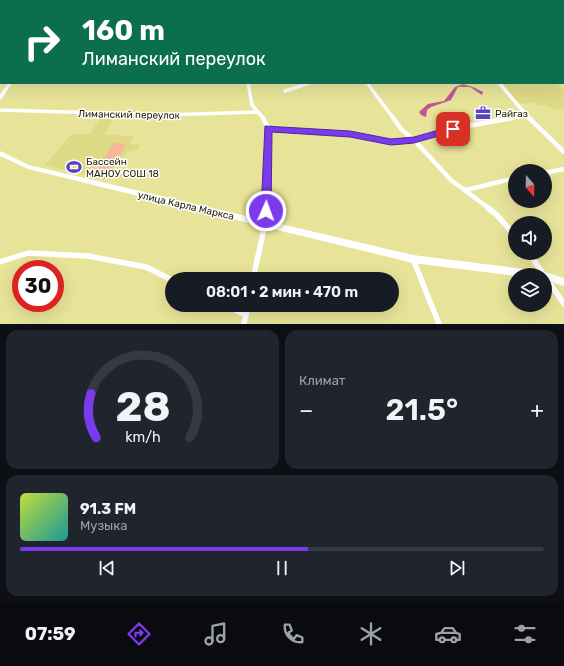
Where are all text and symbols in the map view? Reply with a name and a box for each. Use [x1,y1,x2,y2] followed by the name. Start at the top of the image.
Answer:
[82,14,165,47] text: 160 m
[16,16,68,68] icon: right
[82,48,266,70] text: Лиманский переулок
[474,104,492,122] office icon: Райгаз
[78,108,181,122] street label: Лиманский переулок
[495,108,528,120] place label: Райгаз
[436,112,470,146] pin
[442,118,464,140] icon: arrive
[86,156,159,180] place label: Бассейн МАНОУ СОШ 18
[65,158,83,176] sports icon: Бассейн МАНОУ СОШ 18
[508,164,552,208] north arrow
[508,164,552,312] map controls
[137,189,235,223] street label: улица Карла Маркса
[245,190,287,232] position arrow
[508,216,552,260] button: sound
[12,260,64,312] speed limit sign: 30
[508,268,552,312] button: layers
[206,283,358,301] text: 08:01 · 2 мин · 470 m
[299,373,345,388] text: Климат
[115,381,170,430] text: 28
[385,392,458,428] text: 21.5°
[299,397,313,424] text: −
[530,397,544,424] text: +
[125,428,160,445] text: km/h
[80,500,136,518] text: 91.3 FM
[80,518,127,533] text: Музыка
[96,557,118,579] icon: previous
[271,557,293,579] icon: pause
[446,557,468,579] icon: next
[125,620,153,648] icon: directions
[202,620,230,648] icon: music
[279,620,307,648] icon: phone
[357,620,385,648] icon: climate
[434,620,462,648] icon: car
[511,620,539,648] icon: filters
[25,623,76,645] text: 07:59

